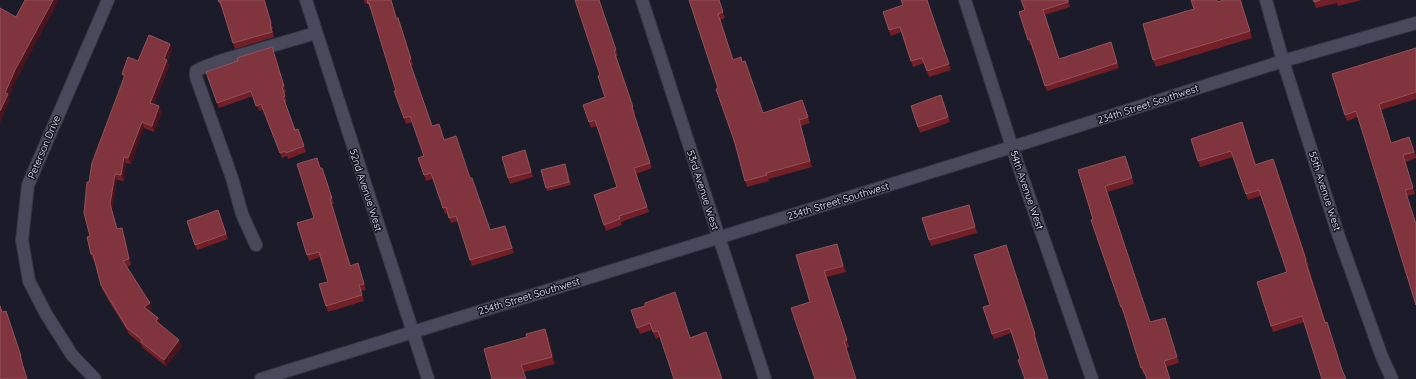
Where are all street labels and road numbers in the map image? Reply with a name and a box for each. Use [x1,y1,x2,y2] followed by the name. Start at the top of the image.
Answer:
[1096,81,1201,126] street label: 234th Street Southwest
[25,113,63,181] street label: Peterson Drive
[347,147,386,233] street label: 52nd Avenue West
[684,148,722,232] street label: 53rd Avenue West
[1007,149,1047,232] street label: 54th Avenue West
[1306,150,1344,233] street label: 55th Avenue West
[786,179,891,223] street label: 234th Street Southwest
[477,274,582,318] street label: 234th Street Southwest

